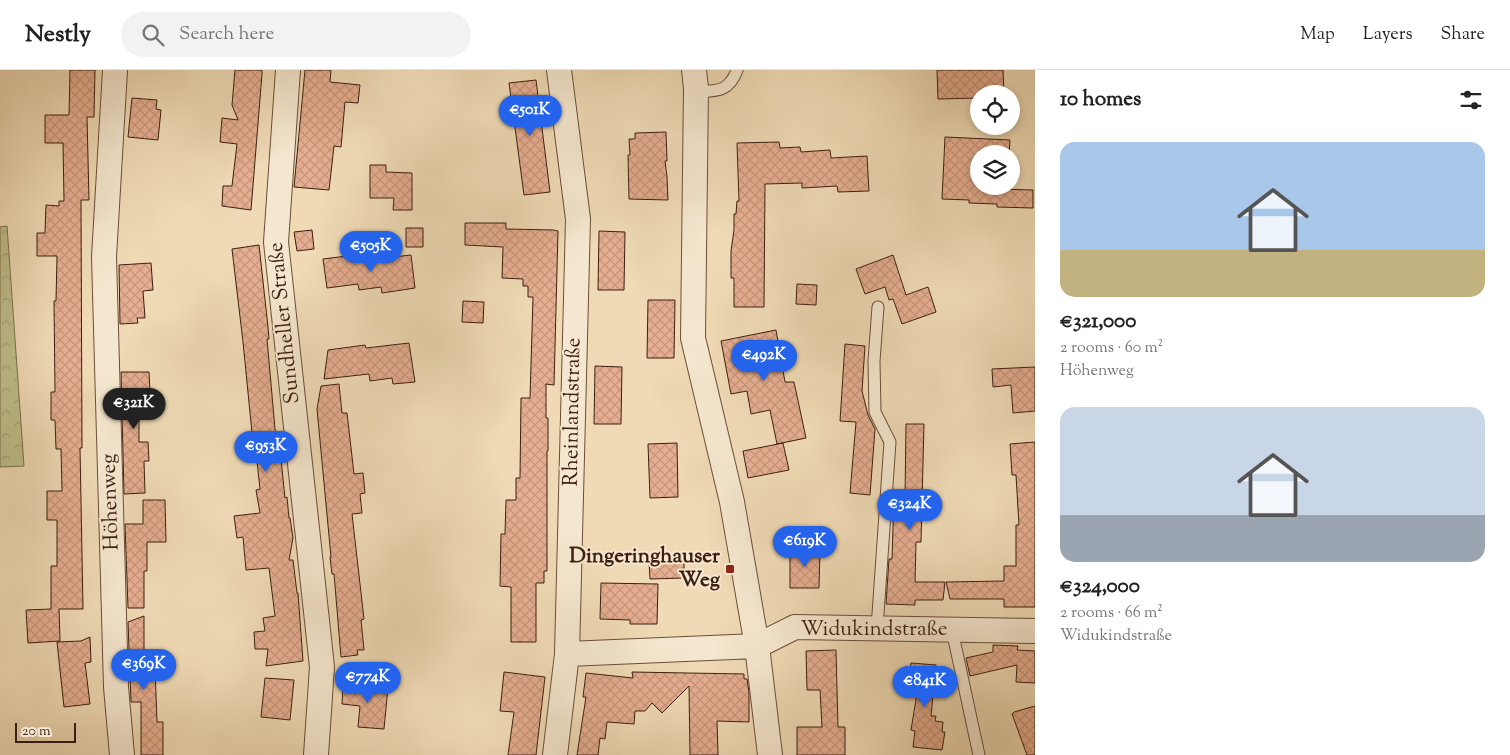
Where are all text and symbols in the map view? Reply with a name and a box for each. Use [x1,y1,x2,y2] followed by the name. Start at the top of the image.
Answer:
[121,12,471,57] search box
[25,18,91,52] text: Nestly
[139,21,167,49] icon: search
[179,21,274,48] text: Search here
[1300,22,1335,48] text: Map
[1363,22,1413,48] text: Layers
[1441,22,1485,48] text: Share
[970,85,1020,195] map controls
[970,85,1020,135] button: locate
[1060,85,1141,115] text: 10 homes
[1457,86,1485,114] icon: filters
[495,94,565,137] pin: €501K
[510,99,550,122] text: €501K
[970,145,1020,195] button: layers
[1228,175,1318,265] icon: home
[336,230,406,273] pin: €505K
[351,235,391,258] text: €505K
[262,241,308,405] street label: Sundheller Straße
[1060,307,1136,337] text: €321,000
[557,337,589,487] street label: Rheinlandstraße
[1060,337,1163,360] text: 2 rooms · 60 m²
[729,340,799,382] pin: €492K
[742,344,786,367] text: €492K
[1060,360,1134,383] text: Höhenweg
[99,388,169,430] pin: €321K
[114,392,154,415] text: €321K
[231,430,301,473] pin: €953K
[245,435,287,458] text: €953K
[1228,440,1318,530] icon: home
[94,453,128,551] street label: Höhenweg
[875,488,945,531] pin: €324K
[888,493,932,516] text: €324K
[770,526,840,568] pin: €619K
[784,530,826,553] text: €619K
[569,542,721,596] place label: Dingeringhauser Weg
[724,563,736,575] marker: Dingeringhauser Weg
[1060,572,1140,602] text: €324,000
[1060,602,1163,625] text: 2 rooms · 66 m²
[800,615,948,645] street label: Widukindstraße
[1060,625,1172,648] text: Widukindstraße
[109,648,179,691] pin: €369K
[122,653,166,676] text: €369K
[333,662,403,704] pin: €774K
[346,666,390,689] text: €774K
[890,666,960,708] pin: €841K
[904,670,946,693] text: €841K
[15,720,76,743] scale bar
[22,722,51,742] text: 20 m

